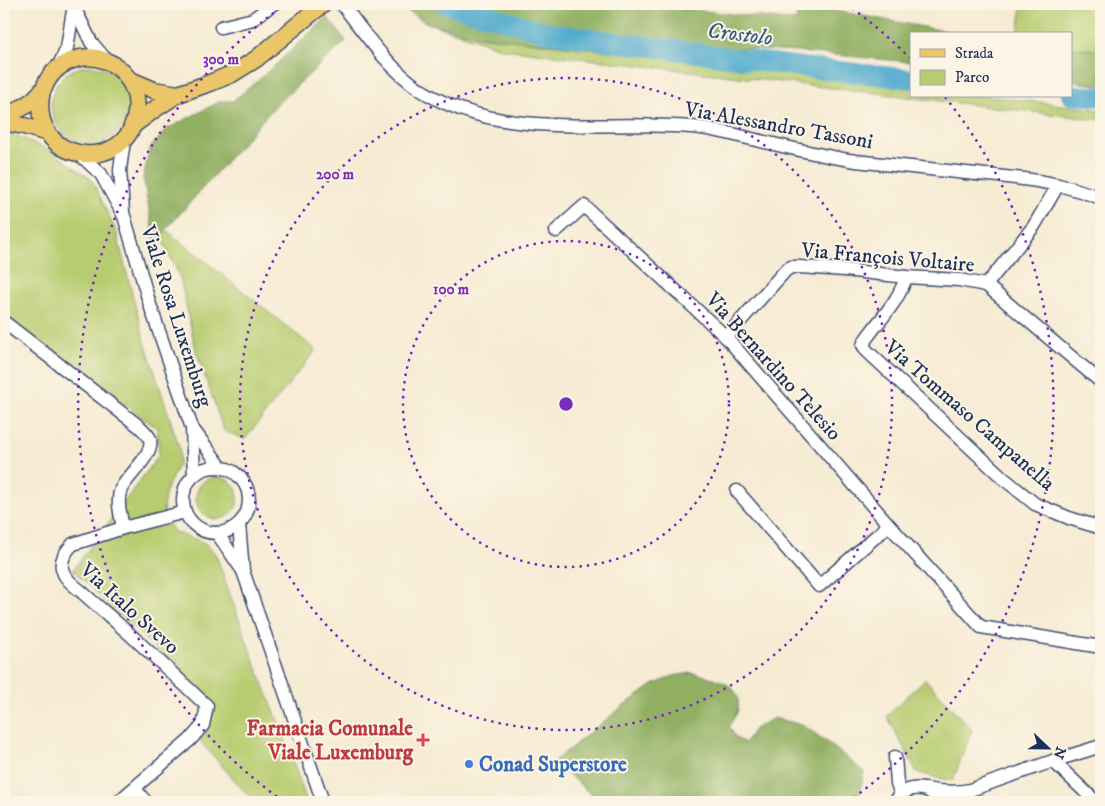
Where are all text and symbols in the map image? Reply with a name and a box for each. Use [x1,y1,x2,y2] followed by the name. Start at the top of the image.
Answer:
[706,17,774,52] water label: Crostolo
[910,32,1072,98] legend
[955,44,994,63] text: Strada
[203,50,240,69] text: 300 m
[955,68,989,87] text: Parco
[682,96,875,155] street label: Via Alessandro Tassoni
[316,165,355,184] text: 200 m
[134,221,218,411] street label: Viale Rosa Luxemburg
[799,237,976,279] street label: Via François Voltaire
[433,280,470,299] text: 100 m
[699,286,847,446] street label: Via Bernardino Telesio
[878,334,1060,497] street label: Via Tommaso Campanella
[557,395,575,413] centre of rings
[73,557,184,660] street label: Via Italo Svevo
[247,716,414,766] place label: Farmacia Comunale Viale Luxemburg
[1022,724,1072,774] north arrow
[417,734,429,746] marker: Farmacia Comunale Viale Luxemburg
[1048,744,1070,762] text: N
[479,752,627,778] place label: Conad Superstore
[463,758,475,770] marker: Conad Superstore

